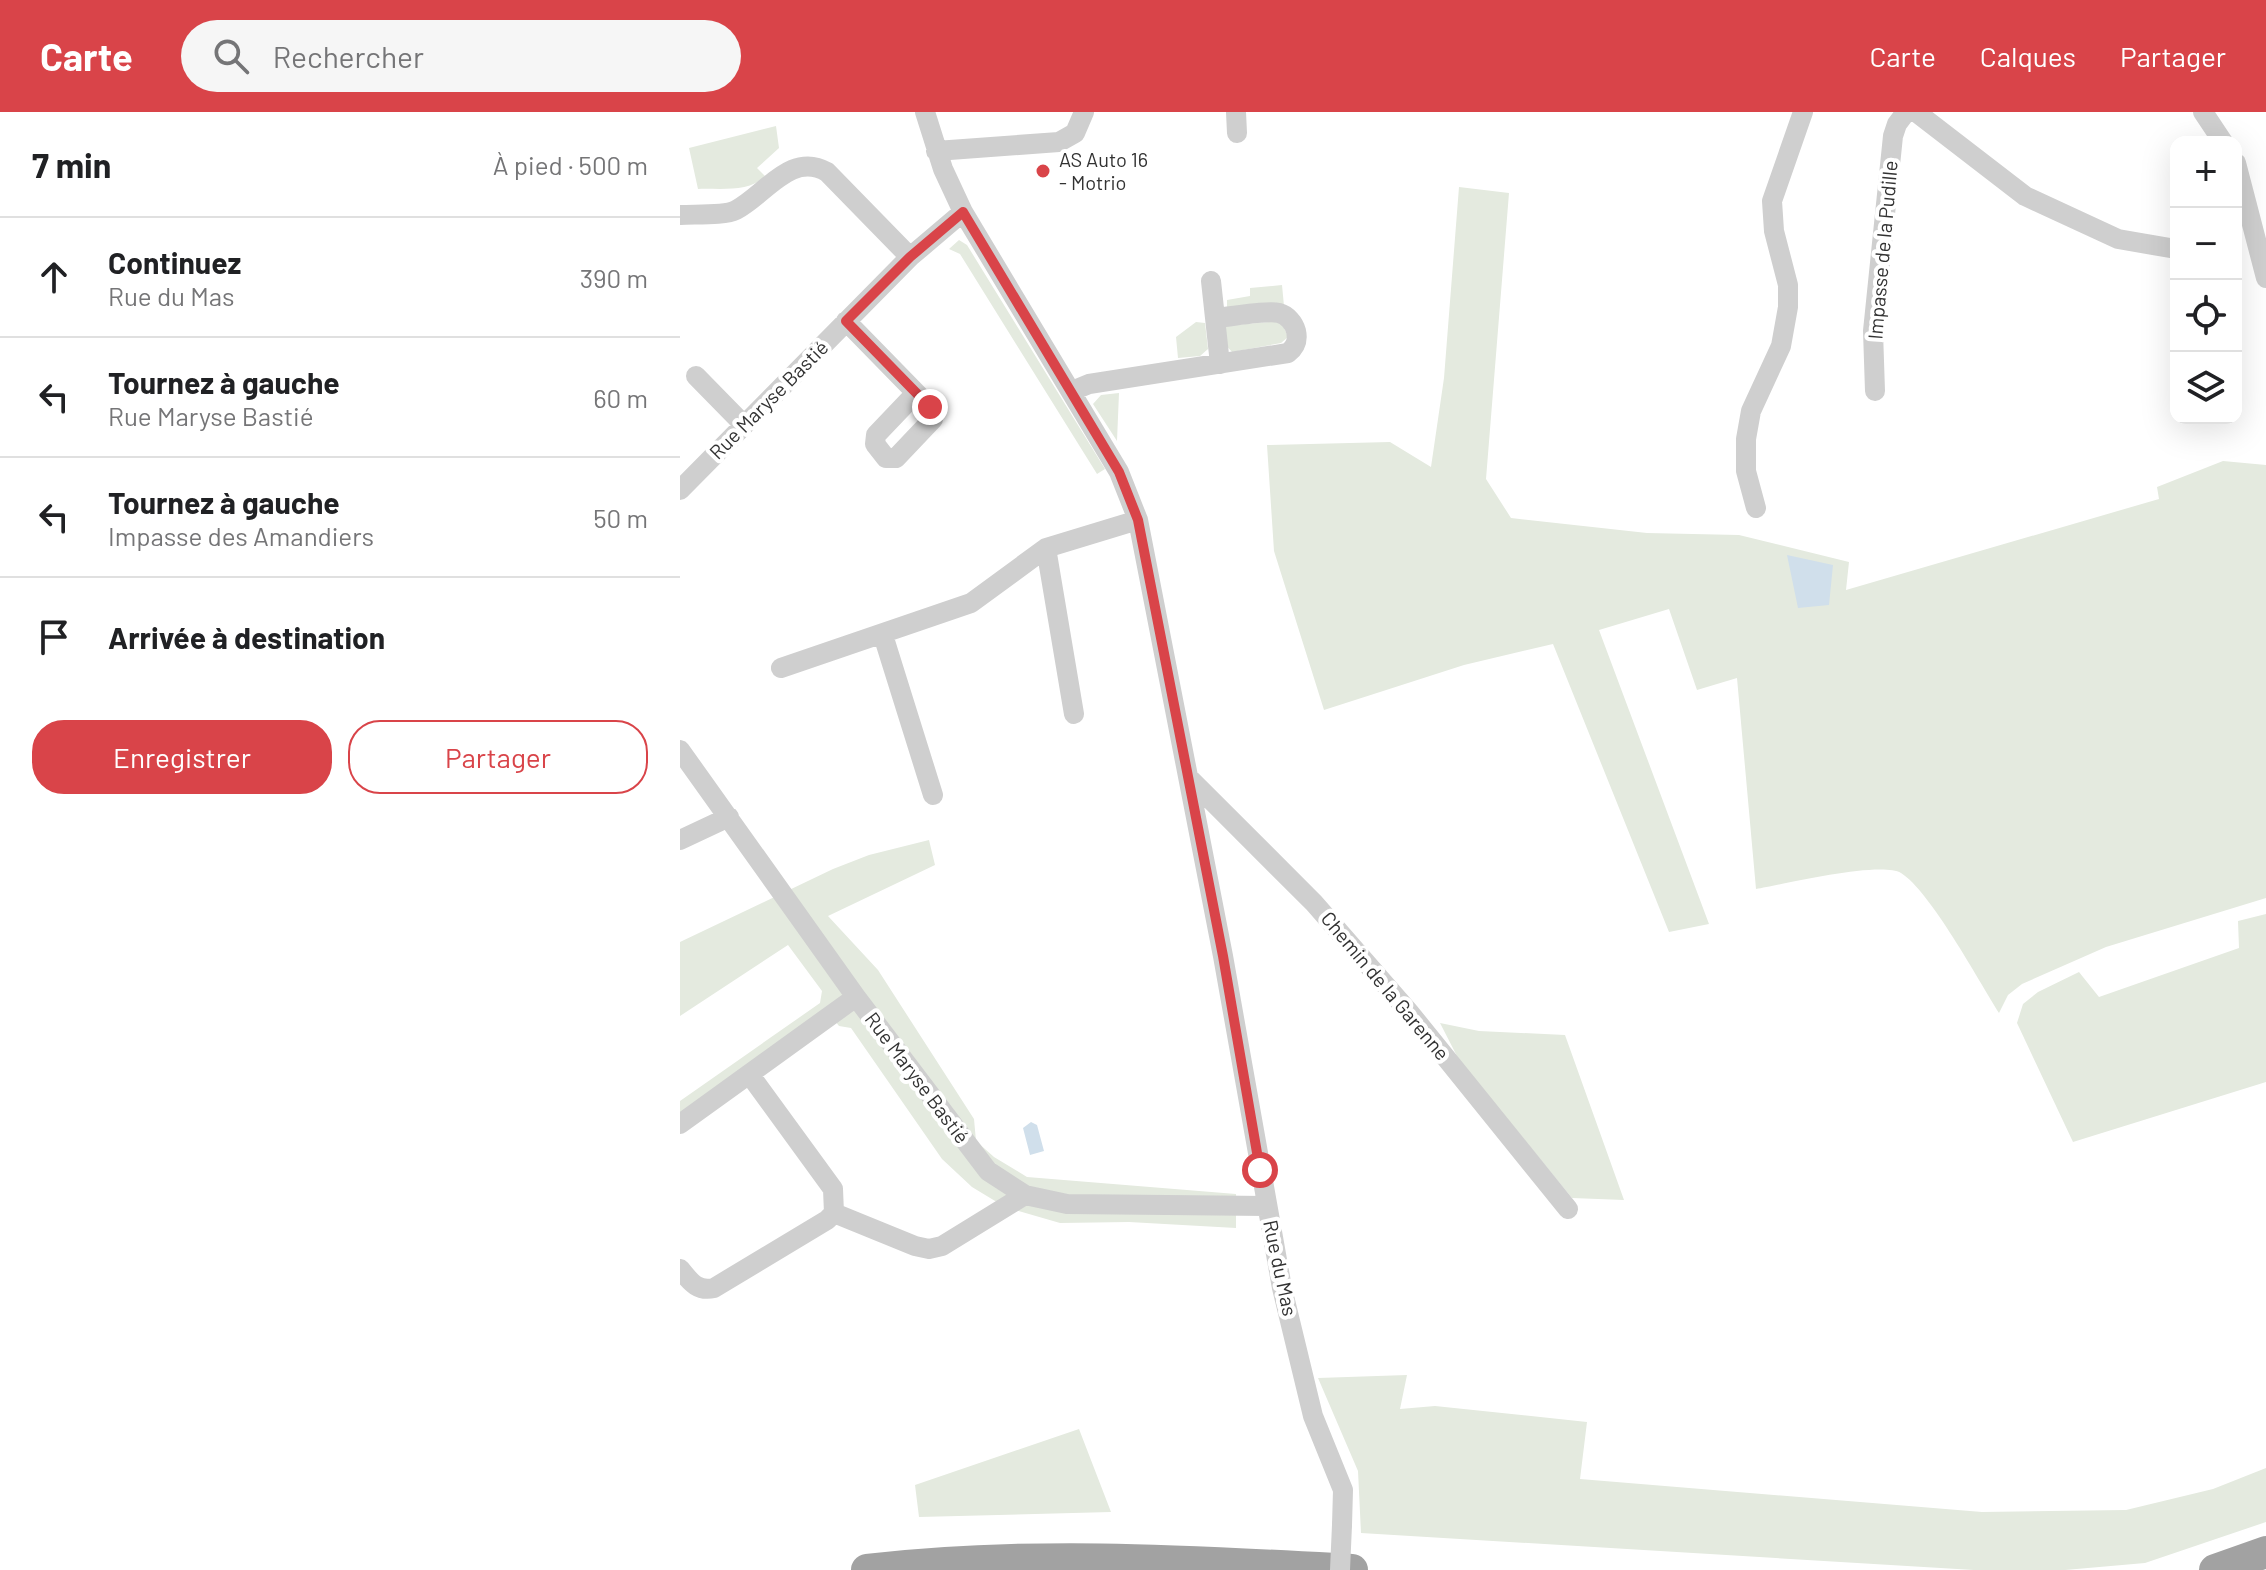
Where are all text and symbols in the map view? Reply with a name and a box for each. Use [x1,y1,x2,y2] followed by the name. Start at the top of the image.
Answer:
[181,20,741,92] search box
[40,33,133,79] text: Carte
[209,34,253,78] icon: search
[273,38,424,74] text: Rechercher
[1869,39,1936,73] text: Carte
[1980,39,2076,73] text: Calques
[2120,39,2226,73] text: Partager
[2170,136,2242,424] map controls
[2170,136,2242,208] button: +
[32,144,111,185] text: 7 min
[1059,147,1148,194] place label: AS Auto 16 - Motrio
[493,149,648,180] text: À pied · 500 m
[1862,159,1902,340] street label: Impasse de la Pudille
[1034,162,1052,180] marker: AS Auto 16 - Motrio
[2170,208,2242,280] button: −
[108,244,241,280] text: Continuez
[32,255,76,299] icon: ahead
[580,262,648,293] text: 390 m
[108,280,235,311] text: Rue du Mas
[2170,280,2242,352] button: locate
[704,335,833,464] street label: Rue Maryse Bastié
[2170,352,2242,424] button: layers
[108,364,340,400] text: Tournez à gauche
[32,375,76,419] icon: left
[593,382,648,413] text: 60 m
[912,389,948,425] route end
[108,400,314,431] text: Rue Maryse Bastié
[108,484,340,520] text: Tournez à gauche
[32,495,76,539] icon: left
[593,502,648,533] text: 50 m
[108,520,374,551] text: Impasse des Amandiers
[32,615,76,659] icon: arrive
[108,619,385,655] text: Arrivée à destination
[32,720,332,794] button: Enregistrer
[348,720,648,794] button: Partager
[1317,906,1455,1065] street label: Chemin de la Garenne
[861,1007,975,1148] street label: Rue Maryse Bastié
[1242,1152,1278,1188] route start
[1259,1218,1303,1318] street label: Rue du Mas

